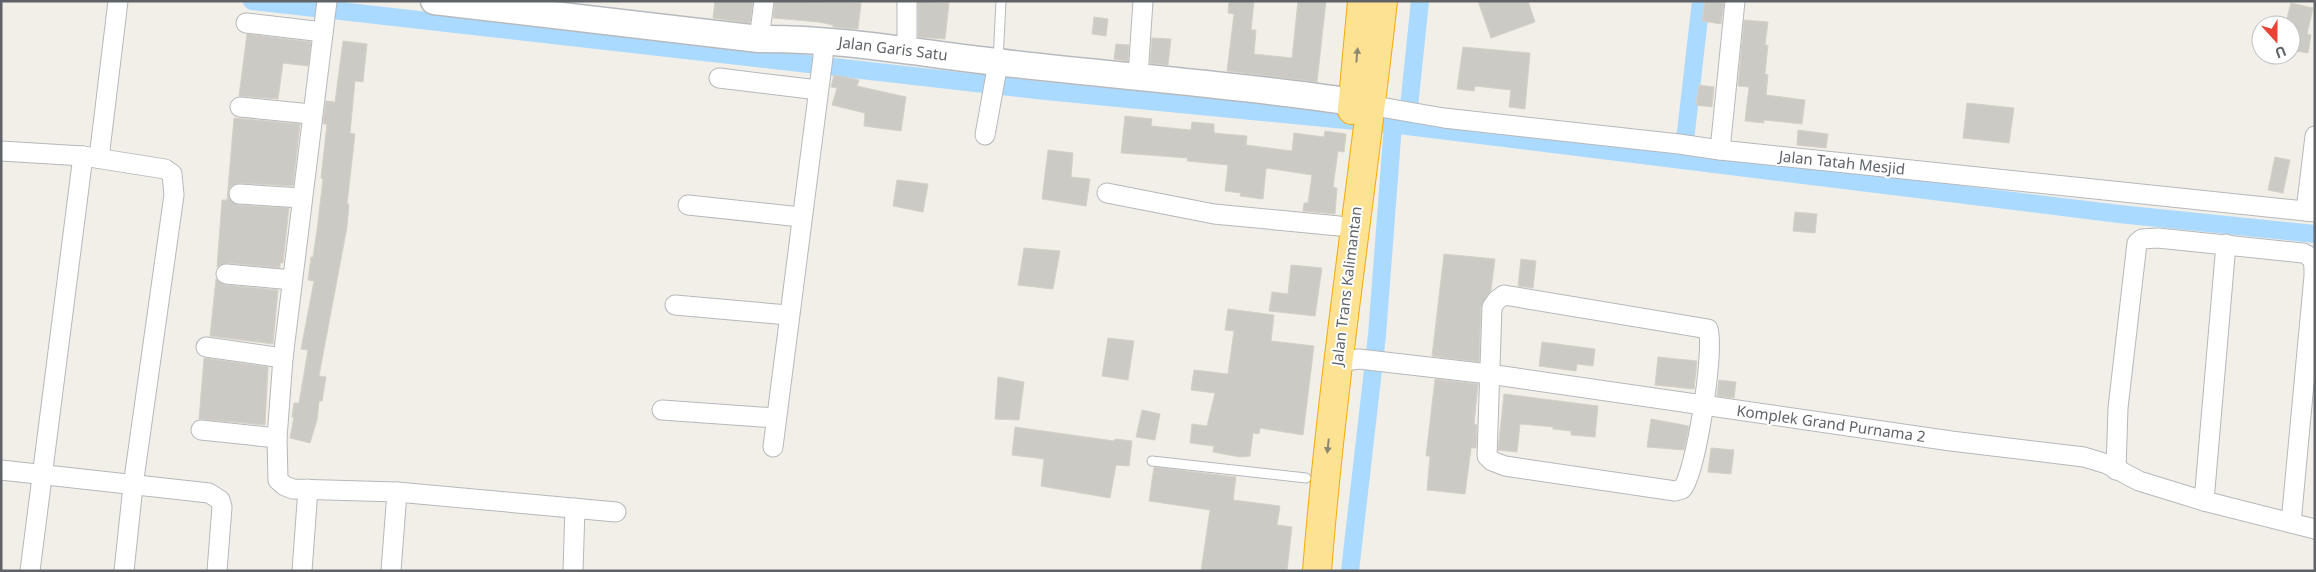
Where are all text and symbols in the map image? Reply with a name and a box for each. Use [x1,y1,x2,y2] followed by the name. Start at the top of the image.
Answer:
[2251,15,2301,65] north arrow
[835,31,949,65] street label: Jalan Garis Satu
[2272,42,2289,63] text: U
[1353,47,1361,63] one-way arrow
[1776,145,1906,179] street label: Jalan Tatah Mesjid
[1326,205,1366,369] street label: Jalan Trans Kalimantan
[1735,400,1927,446] street label: Komplek Grand Purnama 2
[1324,438,1332,454] one-way arrow

